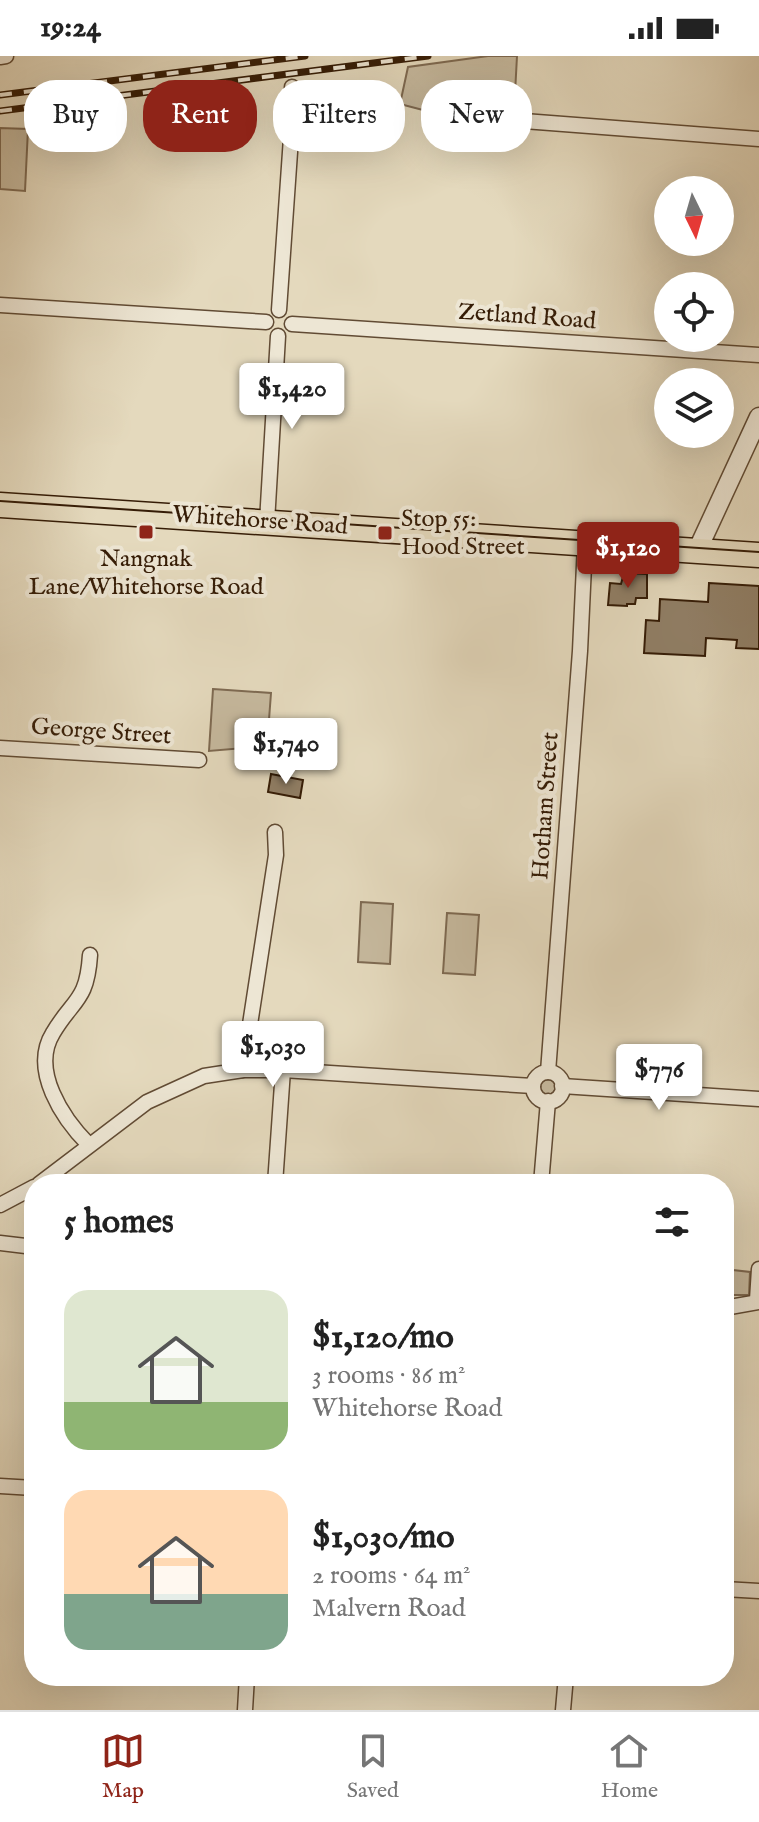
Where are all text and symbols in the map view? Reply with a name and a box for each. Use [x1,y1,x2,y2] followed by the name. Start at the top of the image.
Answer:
[40,9,101,47] text: 19:24
[24,80,127,152] chip: Buy
[143,80,257,152] chip: Rent
[273,80,405,152] chip: Filters
[421,80,532,152] chip: New
[654,176,734,256] north arrow
[654,176,734,448] map controls
[654,272,734,352] button: locate
[457,297,597,337] street label: Zetland Road
[227,363,357,431] pin: $1,420
[654,368,734,448] button: layers
[257,372,327,405] text: $1,420
[171,499,349,543] street label: Whitehorse Road
[401,504,525,563] place label: Stop 55: Hood Street
[563,522,693,590] pin: $1,120
[137,523,155,541] marker: Nangnak Lane/Whitehorse Road
[376,524,394,542] marker: Stop 55: Hood Street
[595,531,661,564] text: $1,120
[28,544,264,603] place label: Nangnak Lane/Whitehorse Road
[30,712,172,752] street label: George Street
[221,718,351,786] pin: $1,740
[252,727,320,760] text: $1,740
[525,731,567,881] street label: Hotham Street
[208,1021,338,1089] pin: $1,030
[240,1030,306,1063] text: $1,030
[612,1044,706,1112] pin: $776
[634,1053,684,1086] text: $776
[650,1200,694,1244] icon: filters
[64,1201,174,1244] text: 5 homes
[312,1316,454,1359] text: $1,120/mo
[128,1322,224,1418] icon: home
[312,1359,465,1392] text: 3 rooms · 86 m²
[312,1392,502,1425] text: Whitehorse Road
[312,1516,455,1559] text: $1,030/mo
[128,1522,224,1618] icon: home
[312,1559,471,1592] text: 2 rooms · 64 m²
[312,1592,466,1625] text: Malvern Road
[101,1729,145,1805] tab: Map
[347,1729,399,1805] tab: Saved
[601,1729,658,1805] tab: Home

